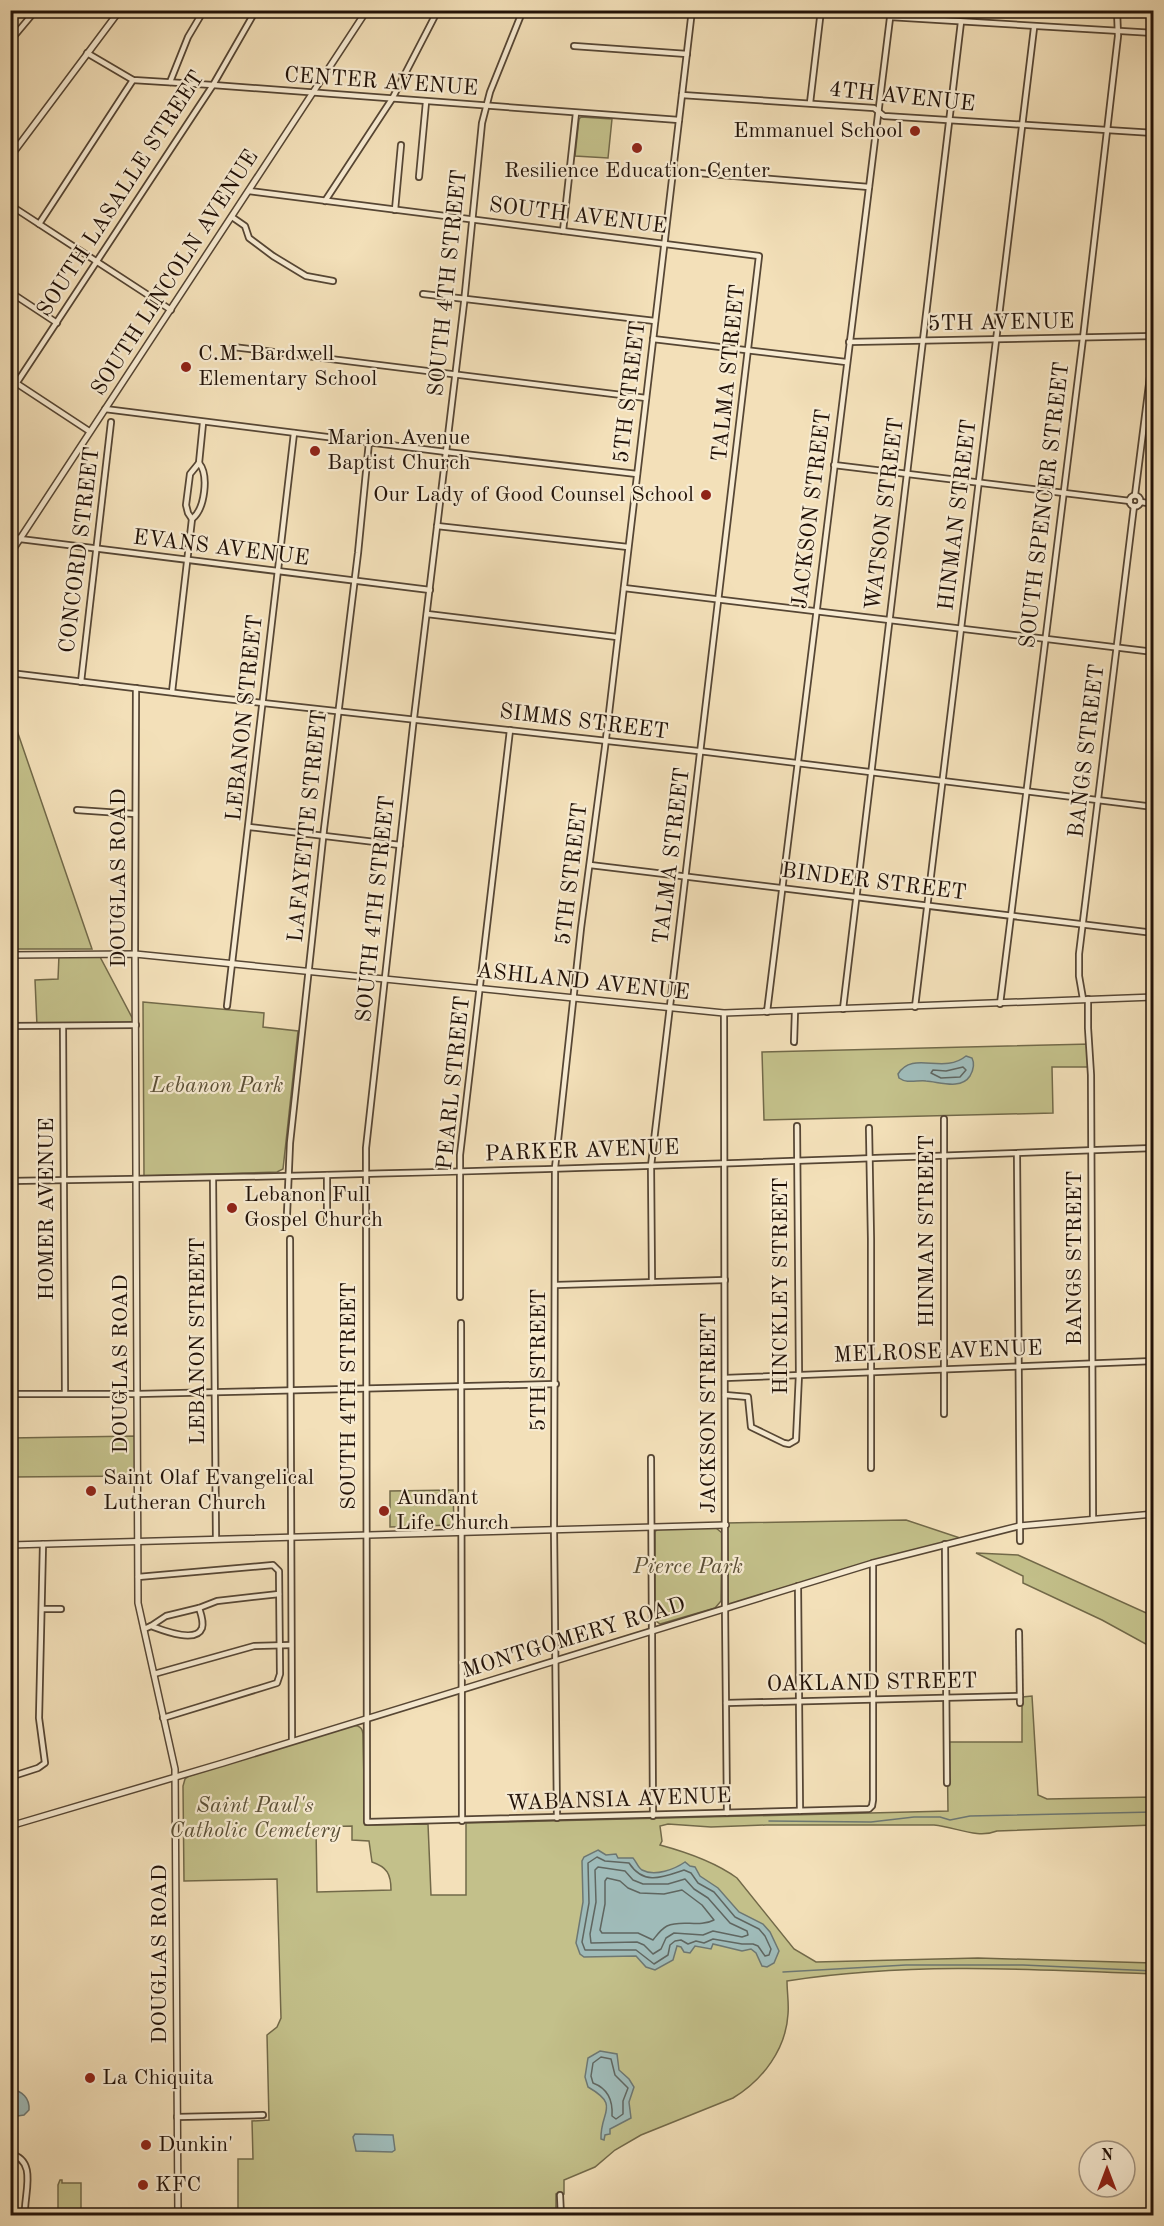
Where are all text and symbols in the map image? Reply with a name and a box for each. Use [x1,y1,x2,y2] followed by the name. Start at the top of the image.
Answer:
[283,64,479,100] street label: CENTER AVENUE
[33,67,209,321] street label: SOUTH LASALLE STREET
[828,78,976,116] street label: 4TH AVENUE
[733,120,903,142] place label: Emmanuel School
[908,124,922,138] marker: Emmanuel School
[630,141,644,155] marker: Resilience Education Center
[87,146,263,400] street label: SOUTH LINCOLN AVENUE
[504,160,770,182] place label: Resilience Education Center
[425,169,471,397] street label: SOUTH 4TH STREET
[488,194,668,238] street label: SOUTH AVENUE
[709,283,749,463] street label: TALMA STREET
[928,311,1074,335] street label: 5TH AVENUE
[610,320,650,464] street label: 5TH STREET
[198,343,377,390] place label: C.M. Bardwell Elementary School
[179,360,193,374] marker: C.M. Bardwell Elementary School
[1017,360,1073,650] street label: SOUTH SPENCER STREET
[789,408,835,610] street label: JACKSON STREET
[862,416,908,612] street label: WATSON STREET
[935,418,981,612] street label: HINMAN STREET
[327,427,471,474] place label: Marion Avenue Baptist Church
[308,444,322,458] marker: Marion Avenue Baptist Church
[56,446,104,654] street label: CONCORD STREET
[373,484,694,506] place label: Our Lady of Good Counsel School
[699,488,713,502] marker: Our Lady of Good Counsel School
[132,526,310,570] street label: EVANS AVENUE
[223,614,267,822] street label: LEBANON STREET
[1065,663,1109,839] street label: BANGS STREET
[498,701,670,743] street label: SIMMS STREET
[285,709,331,943] street label: LAFAYETTE STREET
[650,766,694,946] street label: TALMA STREET
[108,788,130,968] street label: DOUGLAS ROAD
[353,795,399,1023] street label: SOUTH 4TH STREET
[552,802,592,946] street label: 5TH STREET
[780,860,968,904] street label: BINDER STREET
[475,960,691,1004] street label: ASHLAND AVENUE
[434,995,474,1171] street label: PEARL STREET
[149,1075,284,1097] park label: Lebanon Park
[36,1118,58,1300] street label: HOMER AVENUE
[916,1135,938,1327] street label: HINMAN STREET
[485,1137,679,1165] street label: PARKER AVENUE
[1064,1171,1086,1345] street label: BANGS STREET
[770,1177,792,1395] street label: HINCKLEY STREET
[244,1184,383,1231] place label: Lebanon Full Gospel Church
[225,1201,239,1215] marker: Lebanon Full Gospel Church
[187,1237,209,1445] street label: LEBANON STREET
[110,1274,132,1454] street label: DOUGLAS ROAD
[338,1282,360,1510] street label: SOUTH 4TH STREET
[528,1288,550,1432] street label: 5TH STREET
[698,1313,720,1513] street label: JACKSON STREET
[833,1337,1043,1367] street label: MELROSE AVENUE
[103,1467,314,1514] place label: Saint Olaf Evangelical Lutheran Church
[84,1484,98,1498] marker: Saint Olaf Evangelical Lutheran Church
[396,1487,509,1534] place label: Aundant Life Church
[377,1504,391,1518] marker: Aundant Life Church
[632,1556,743,1578] park label: Pierce Park
[460,1594,688,1682] street label: MONTGOMERY ROAD
[767,1670,977,1696] street label: OAKLAND STREET
[506,1785,732,1815] street label: WABANSIA AVENUE
[169,1795,341,1842] park label: Saint Paul's Catholic Cemetery
[149,1864,171,2044] street label: DOUGLAS ROAD
[102,2067,214,2089] place label: La Chiquita
[83,2071,97,2085] marker: La Chiquita
[158,2134,233,2156] place label: Dunkin'
[139,2138,153,2152] marker: Dunkin'
[1077,2139,1137,2199] north arrow
[1101,2148,1114,2164] text: N
[155,2174,201,2196] place label: KFC
[136,2178,150,2192] marker: KFC

